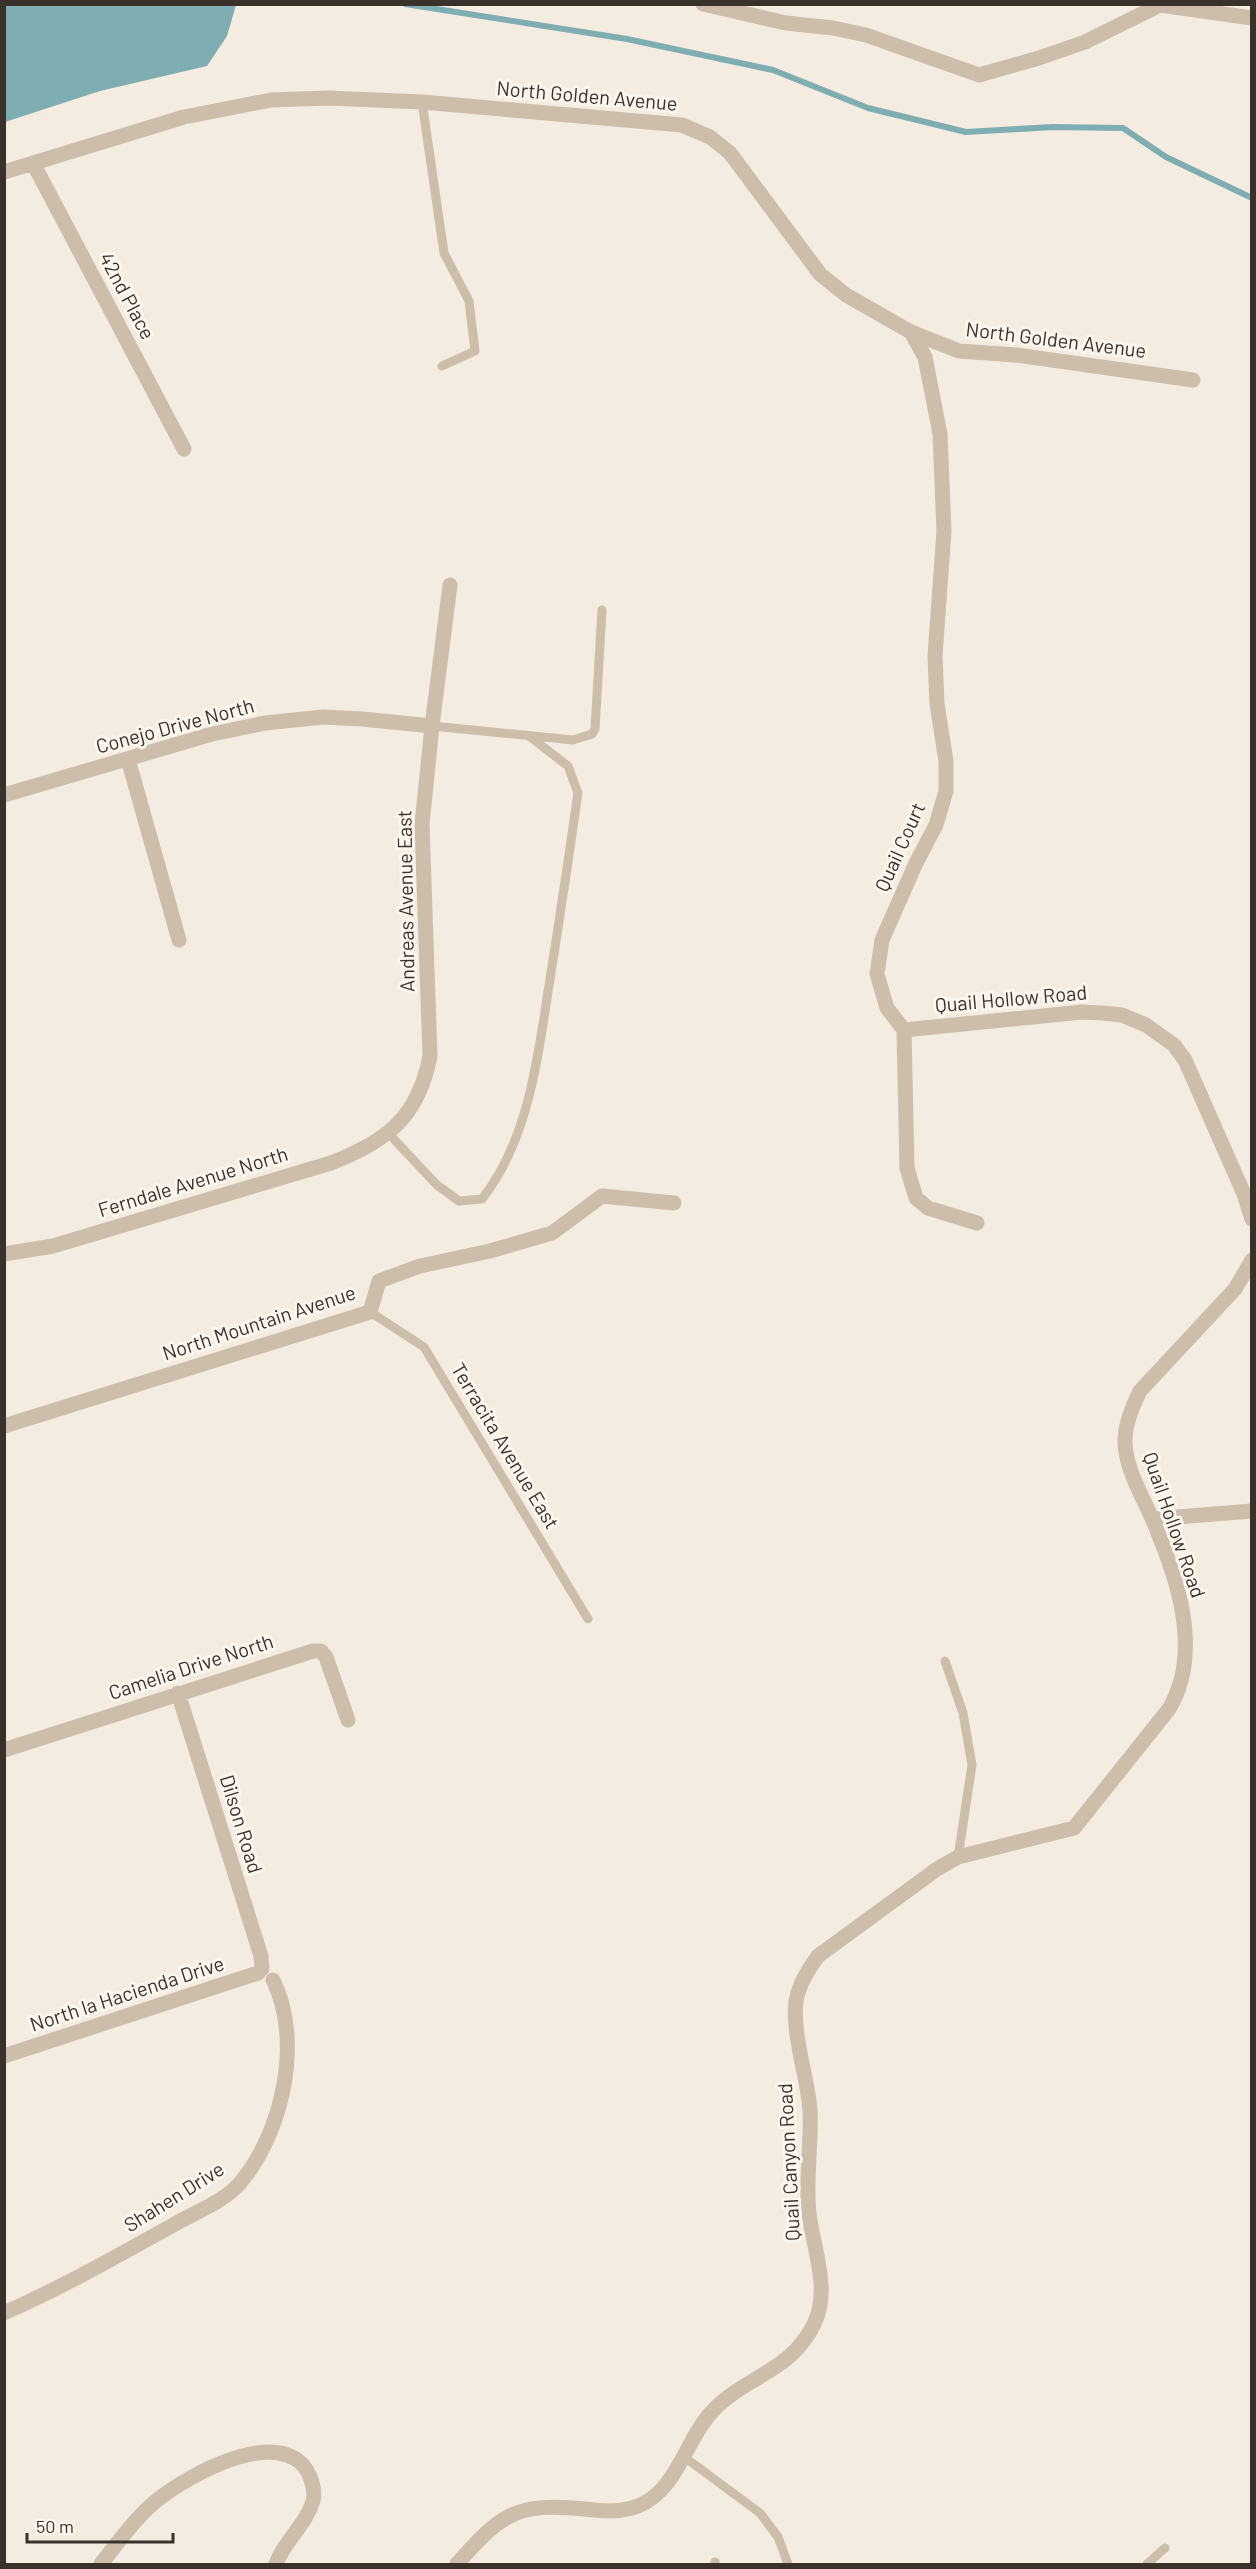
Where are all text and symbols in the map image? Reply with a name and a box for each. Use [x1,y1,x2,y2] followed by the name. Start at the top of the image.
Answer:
[496,75,679,115] street label: North Golden Avenue
[95,248,161,343] street label: 42nd Place
[964,316,1148,362] street label: North Golden Avenue
[93,692,256,758] street label: Conejo Drive North
[869,798,929,895] street label: Quail Court
[391,810,419,992] street label: Andreas Avenue East
[934,979,1088,1017] street label: Quail Hollow Road
[95,1141,290,1221] street label: Ferndale Avenue North
[159,1279,358,1365] street label: North Mountain Avenue
[447,1358,565,1533] street label: Terracita Avenue East
[1139,1449,1211,1601] street label: Quail Hollow Road
[105,1628,276,1704] street label: Camelia Drive North
[216,1772,268,1876] street label: Dilson Road
[27,1950,227,2036] street label: North la Hacienda Drive
[772,2083,804,2241] street label: Quail Canyon Road
[119,2156,228,2236] street label: Shahen Drive
[27,2506,172,2544] scale bar
[36,2515,74,2537] text: 50 m

